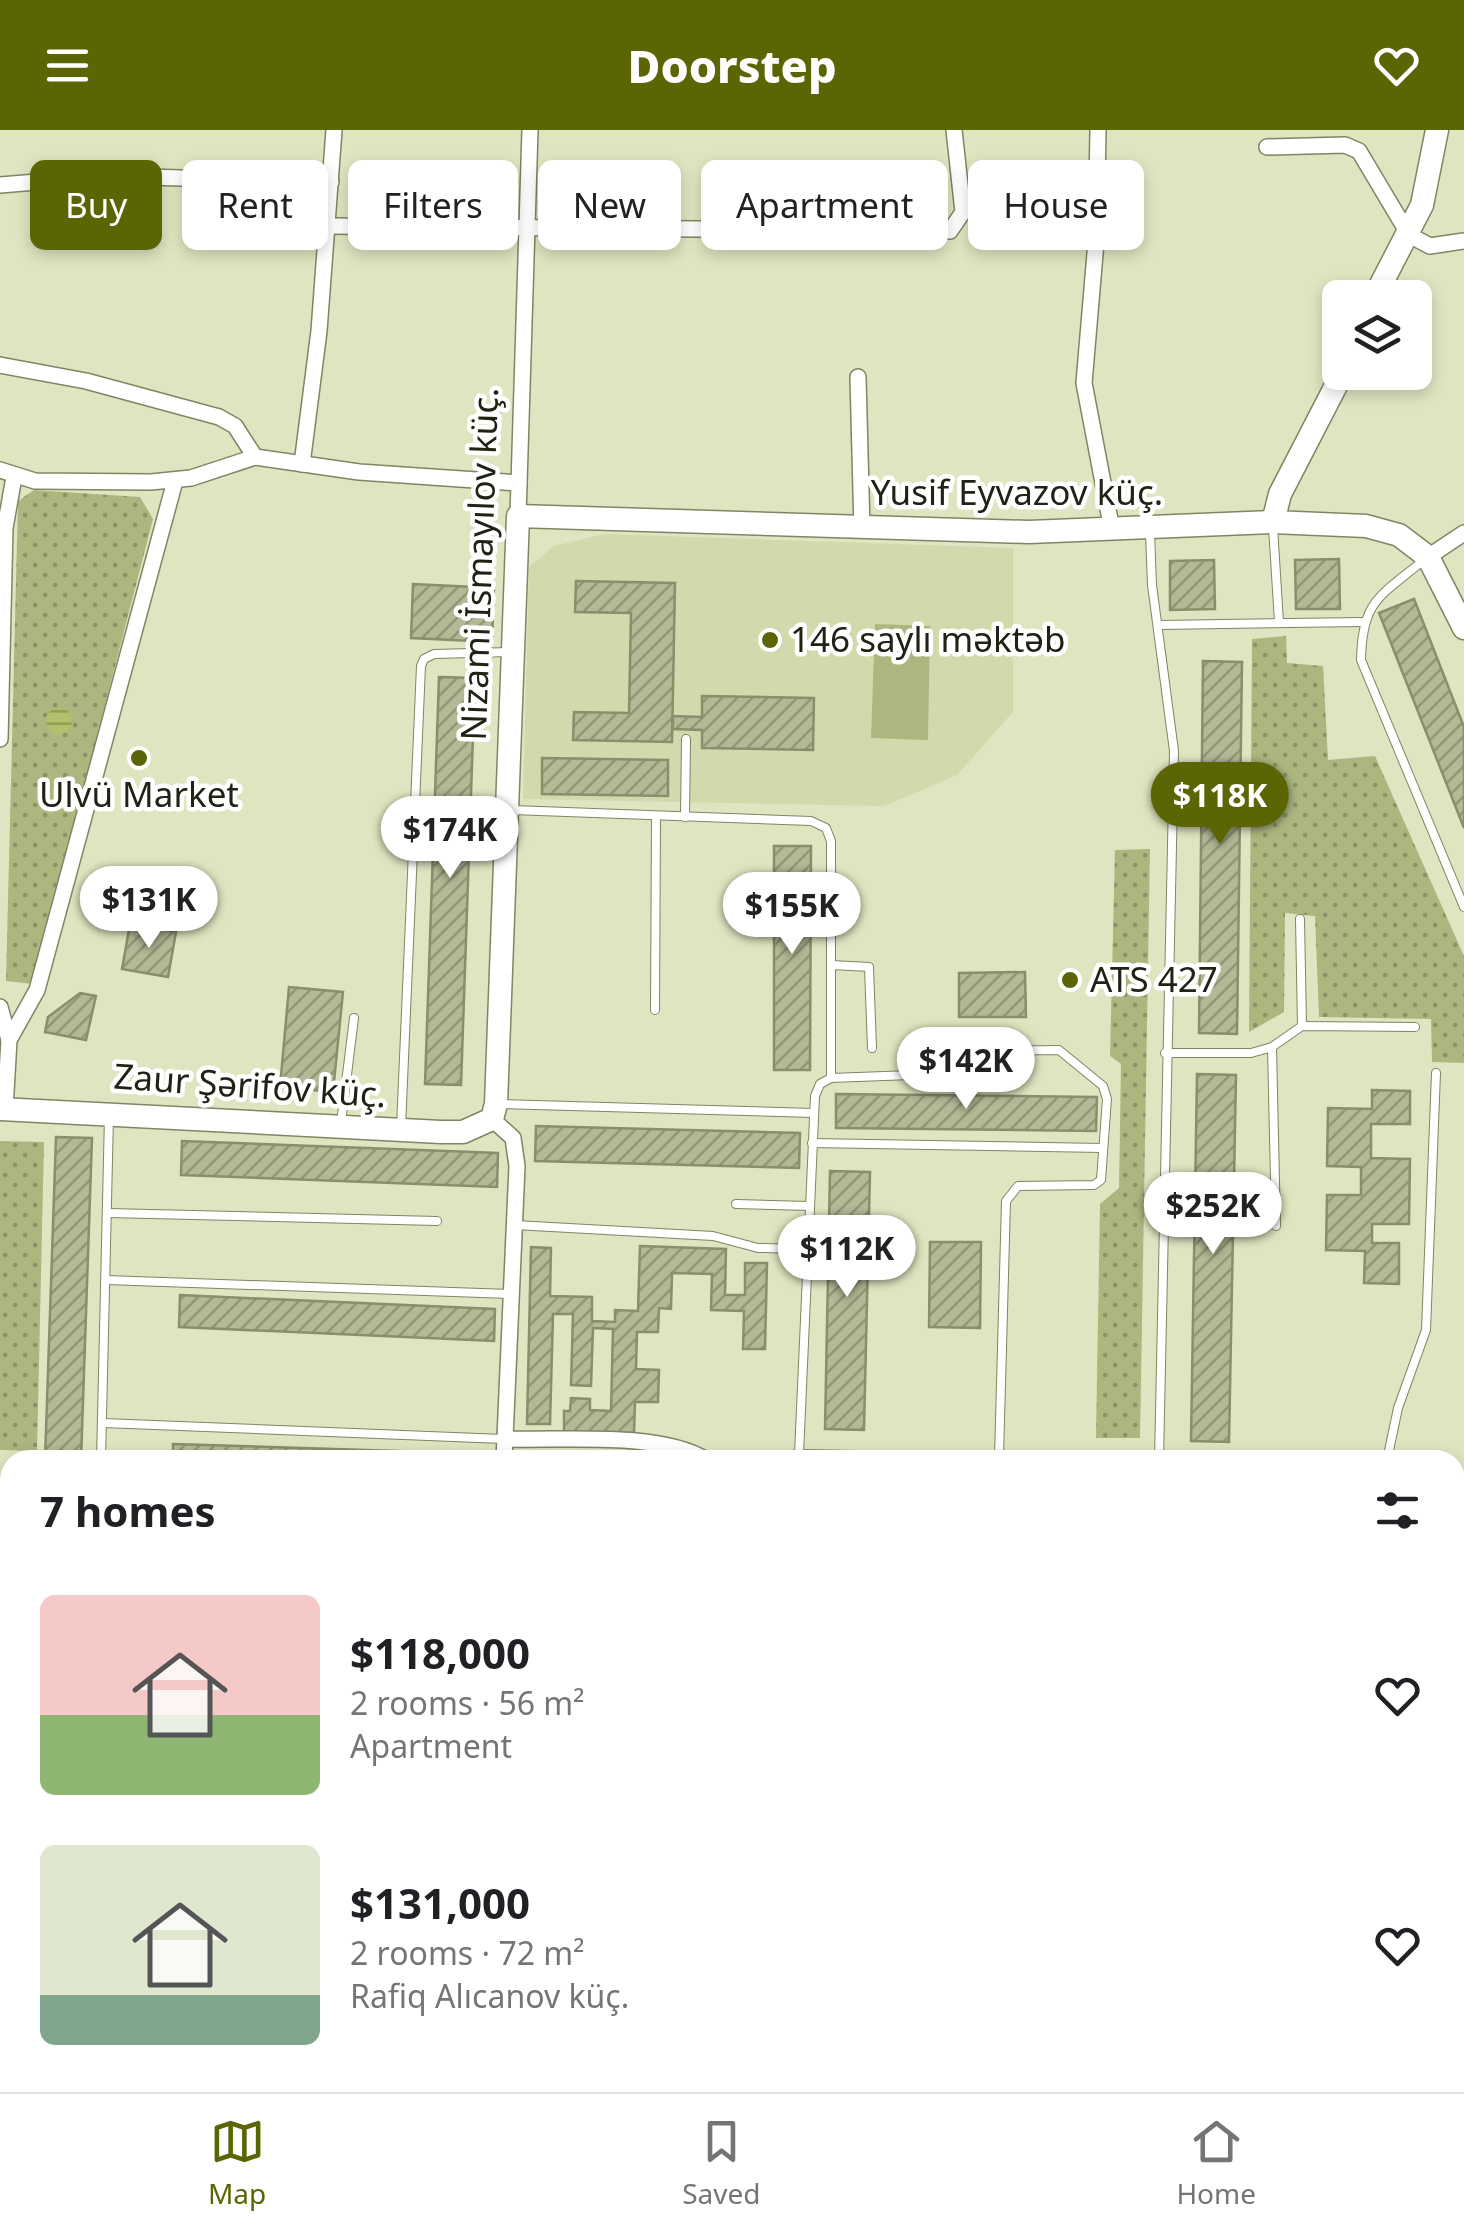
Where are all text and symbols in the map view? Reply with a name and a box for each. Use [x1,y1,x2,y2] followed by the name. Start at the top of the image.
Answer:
[627,35,837,96] text: Doorstep
[40,38,95,93] icon: menu
[1369,38,1424,93] icon: heart
[30,160,162,250] chip: Buy
[182,160,328,250] chip: Rent
[348,160,518,250] chip: Filters
[538,160,681,250] chip: New
[701,160,948,250] chip: Apartment
[968,160,1144,250] chip: House
[1322,280,1432,390] map controls
[1322,280,1432,390] button: layers
[449,387,508,741] street label: Nizami İsmayılov küç.
[871,468,1163,515] street label: Yusif Eyvazov küç.
[790,615,1066,662] place label: 146 saylı məktəb
[759,629,781,651] marker: 146 saylı məktəb
[128,747,150,769] marker: Ulvü Market
[1150,762,1290,847] pin: $118K
[39,770,239,817] place label: Ulvü Market
[1173,773,1267,816] text: $118K
[380,796,520,881] pin: $174K
[403,807,497,850] text: $174K
[79,866,219,951] pin: $131K
[722,872,862,957] pin: $155K
[102,877,196,920] text: $131K
[745,883,839,926] text: $155K
[1090,955,1218,1002] place label: ATS 427
[1059,969,1081,991] marker: ATS 427
[896,1027,1036,1112] pin: $142K
[919,1038,1013,1081] text: $142K
[112,1052,388,1117] street label: Zaur Şərifov küç.
[1143,1172,1283,1257] pin: $252K
[1166,1183,1260,1226] text: $252K
[777,1215,917,1300] pin: $112K
[800,1226,894,1269] text: $112K
[40,1482,216,1539] text: 7 homes
[1370,1483,1425,1538] icon: filters
[350,1624,530,1681] text: $118,000
[120,1635,240,1755] icon: home
[1370,1668,1425,1723] icon: heart
[350,1681,584,1724] text: 2 rooms · 56 m²
[350,1724,512,1767] text: Apartment
[350,1874,530,1931] text: $131,000
[120,1885,240,2005] icon: home
[1370,1918,1425,1973] icon: heart
[350,1931,584,1974] text: 2 rooms · 72 m²
[350,1974,629,2017] text: Rafiq Alıcanov küç.
[208,2114,266,2212] tab: Map
[682,2114,760,2212] tab: Saved
[1176,2114,1256,2212] tab: Home

